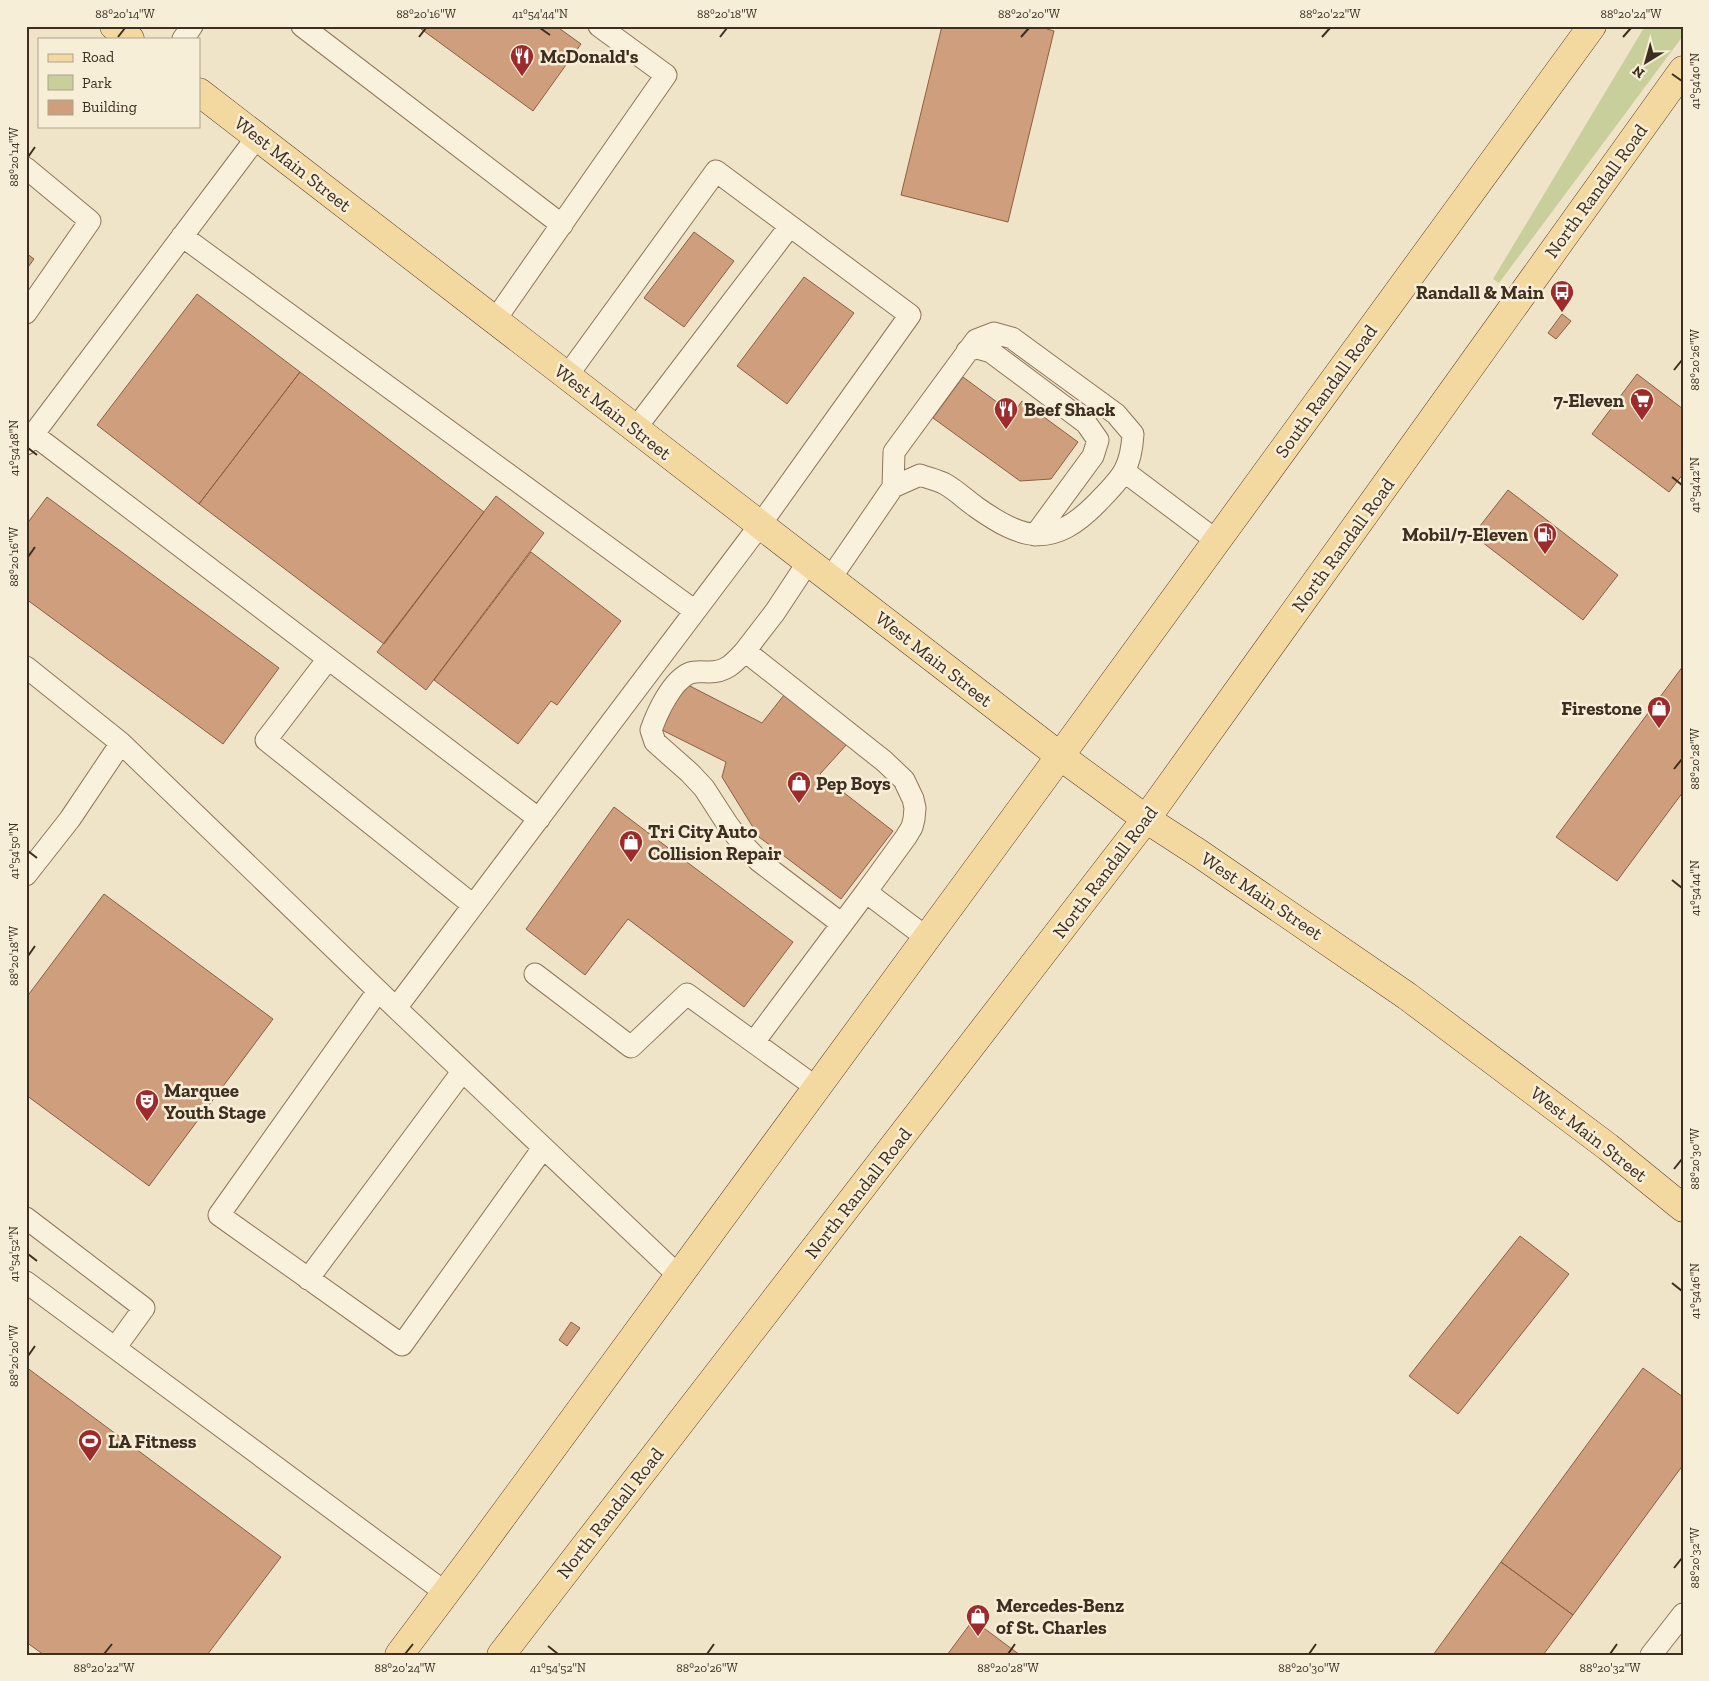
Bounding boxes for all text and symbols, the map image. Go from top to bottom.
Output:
text: 88°20'14"W [95,7,156,21]
text: 88°20'16"W [396,7,457,21]
text: 41°54'44"N [512,7,568,21]
text: 88°20'18"W [697,7,758,21]
text: 88°20'20"W [998,7,1061,21]
text: 88°20'22"W [1299,7,1361,21]
text: 88°20'24"W [1600,7,1662,21]
legend [38,38,200,128]
north arrow [1622,38,1672,88]
restaurant icon: McDonald's [509,43,535,77]
place label: McDonald's [540,45,639,68]
text: Road [82,48,115,66]
text: 41°54'40"N [1688,53,1702,109]
text: N [1629,62,1648,82]
text: Park [82,74,112,92]
text: Building [82,98,137,116]
street label: West Main Street [230,111,356,217]
street label: North Randall Road [1540,119,1653,262]
text: 88°20'14"W [7,126,21,187]
bus stop icon: Randall & Main [1549,279,1575,313]
place label: Randall & Main [1416,281,1545,304]
street label: South Randall Road [1270,319,1382,462]
text: 88°20'26"W [1688,329,1702,391]
street label: West Main Street [550,359,676,465]
supermarket icon: 7-Eleven [1629,387,1655,421]
place label: 7-Eleven [1553,389,1625,412]
restaurant icon: Beef Shack [993,396,1019,430]
place label: Beef Shack [1024,398,1116,421]
text: 41°54'48"N [7,420,21,476]
text: 41°54'42"N [1688,457,1702,513]
street label: North Randall Road [1287,473,1400,616]
fuel station icon: Mobil/7-Eleven [1532,521,1558,555]
place label: Mobil/7-Eleven [1402,523,1529,546]
text: 88°20'16"W [7,526,21,587]
street label: West Main Street [871,606,997,712]
shop icon: Firestone [1646,695,1672,729]
place label: Firestone [1561,697,1642,720]
text: 88°20'28"W [1688,728,1702,790]
shop icon: Pep Boys [786,770,812,804]
place label: Pep Boys [816,772,891,795]
street label: North Randall Road [1048,801,1163,943]
place label: Tri City Auto Collision Repair [648,820,782,865]
text: 41°54'50"N [7,823,21,879]
shop icon: Tri City Auto Collision Repair [618,829,644,863]
street label: West Main Street [1197,847,1327,945]
text: 41°54'44"N [1688,860,1702,916]
text: 88°20'18"W [7,925,21,986]
place label: Marquee Youth Stage [164,1079,266,1124]
street label: West Main Street [1526,1081,1652,1187]
theatre icon: Marquee Youth Stage [134,1088,160,1122]
street label: North Randall Road [800,1123,917,1263]
text: 88°20'30"W [1688,1127,1702,1190]
text: 41°54'52"N [7,1226,21,1282]
text: 41°54'46"N [1688,1263,1702,1319]
text: 88°20'20"W [7,1324,21,1387]
sports icon: LA Fitness [77,1428,103,1462]
place label: LA Fitness [108,1430,197,1453]
street label: North Randall Road [552,1443,669,1583]
text: 88°20'32"W [1688,1527,1702,1588]
place label: Mercedes-Benz of St. Charles [996,1594,1124,1639]
shop icon: Mercedes-Benz of St. Charles [965,1603,991,1637]
text: 88°20'22"W [73,1661,135,1675]
text: 88°20'24"W [374,1661,436,1675]
text: 41°54'52"N [530,1661,586,1675]
text: 88°20'26"W [676,1661,738,1675]
text: 88°20'28"W [977,1661,1039,1675]
text: 88°20'30"W [1278,1661,1341,1675]
text: 88°20'32"W [1580,1661,1641,1675]

